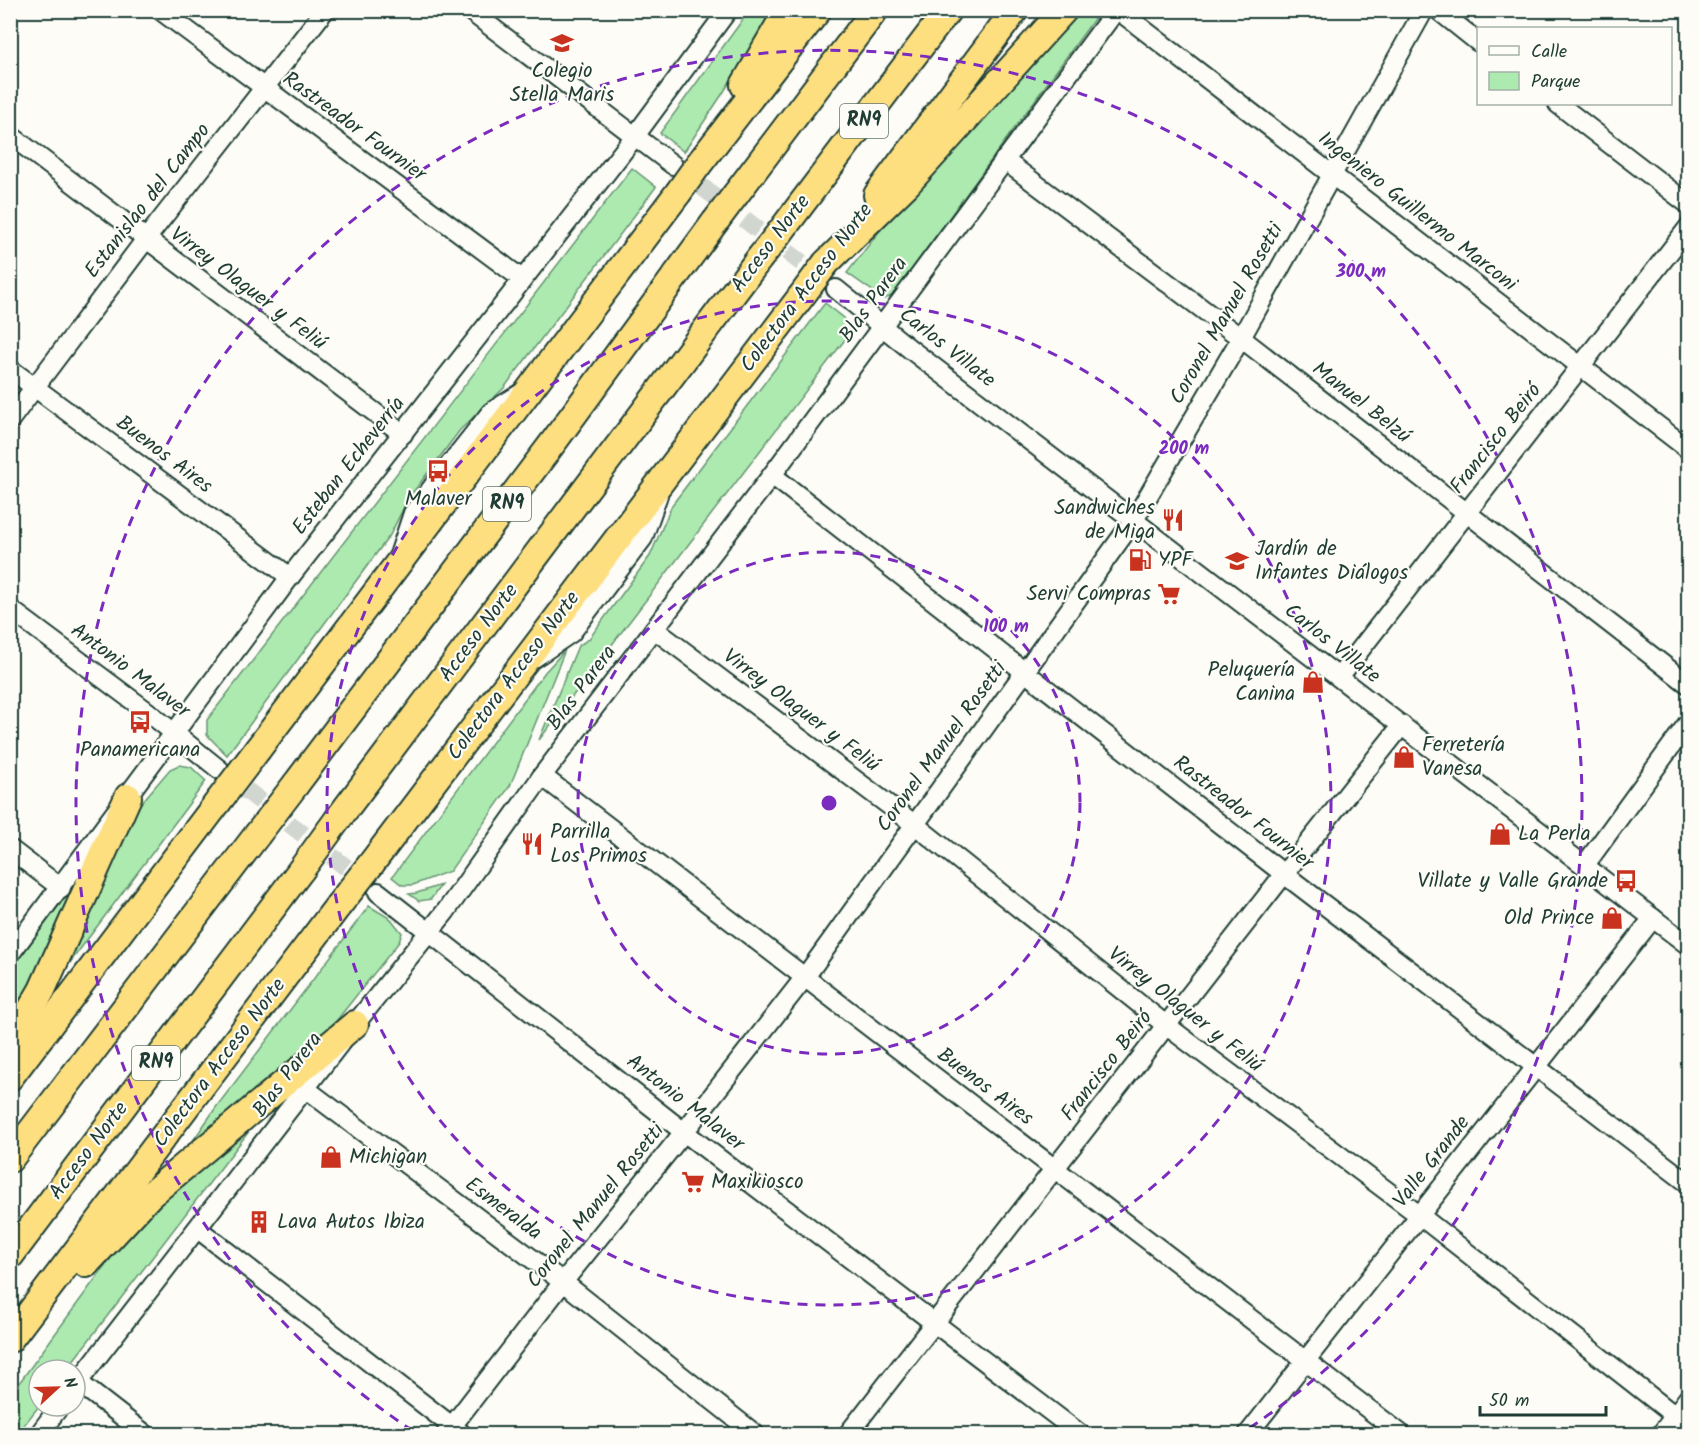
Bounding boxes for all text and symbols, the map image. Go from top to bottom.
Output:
legend [1477,27,1672,105]
school or university icon: Colegio Stella Maris [549,30,575,56]
text: Calle [1531,38,1567,67]
place label: Colegio Stella Maris [510,55,614,112]
street label: Rastreador Fournier [275,63,434,191]
text: Parque [1531,68,1580,97]
road number: RN9 [840,104,888,138]
street label: Estanislao del Campo [77,116,219,286]
street label: Ingeniero Guillermo Marconi [1310,123,1525,301]
street label: Acceso Norte [723,187,819,300]
street label: Colectora Acceso Norte [732,196,882,380]
street label: Coronel Manuel Rosetti [1161,216,1293,411]
street label: Virrey Olaguer y Feliú [162,219,334,360]
street label: Blas Parera [831,250,917,350]
text: 300 m [1335,258,1386,287]
street label: Carlos Villate [891,300,1003,397]
street label: Manuel Belzú [1304,354,1418,453]
street label: Francisco Beiró [1442,375,1551,502]
street label: Esteban Echeverría [284,389,414,543]
street label: Buenos Aires [108,407,220,503]
text: 200 m [1159,435,1210,464]
bus stop icon: Malaver [425,458,451,484]
place label: Malaver [405,483,472,516]
road number: RN9 [483,487,531,521]
place label: Sandwiches de Miga [1054,492,1155,549]
restaurant icon: Sandwiches de Miga [1160,507,1186,533]
place label: Jardín de Infantes Diálogos [1255,533,1408,590]
place label: YPF [1158,544,1194,577]
fuel station icon: YPF [1127,547,1153,573]
school or university icon: Jardín de Infantes Diálogos [1224,548,1250,574]
street label: Acceso Norte [431,576,527,689]
place label: Servi Compras [1027,578,1151,611]
supermarket icon: Servi Compras [1156,581,1182,607]
street label: Colectora Acceso Norte [439,584,589,768]
street label: Carlos Villate [1276,596,1388,693]
text: 100 m [983,613,1029,642]
street label: Antonio Malaver [63,615,198,728]
street label: Blas Parera [539,638,625,738]
street label: Virrey Olaguer y Feliú [715,641,887,782]
street label: Coronel Manuel Rosetti [868,654,1016,840]
place label: Peluquería Canina [1208,654,1295,711]
shop icon: Peluquería Canina [1300,669,1326,695]
bus stop icon: Panamericana [127,709,153,735]
place label: Ferretería Vanesa [1422,729,1505,786]
place label: Panamericana [80,734,200,767]
shop icon: Ferretería Vanesa [1391,744,1417,770]
street label: Rastreador Fournier [1165,747,1321,879]
centre of rings [819,793,839,813]
place label: Parrilla Los Primos [550,816,647,873]
place label: La Perla [1518,818,1591,851]
shop icon: La Perla [1487,821,1513,847]
restaurant icon: Parrilla Los Primos [519,831,545,857]
place label: Villate y Valle Grande [1417,865,1609,898]
bus stop icon: Villate y Valle Grande [1613,868,1639,894]
place label: Old Prince [1504,902,1595,935]
shop icon: Old Prince [1599,905,1625,931]
street label: Virrey Olaguer y Feliú [1100,939,1271,1082]
street label: Colectora Acceso Norte [145,971,295,1155]
street label: Francisco Beiró [1053,1002,1162,1129]
street label: Blas Parera [245,1025,331,1125]
street label: Buenos Aires [929,1039,1041,1135]
road number: RN9 [132,1046,180,1080]
street label: Antonio Malaver [619,1046,752,1160]
street label: Acceso Norte [41,1094,137,1207]
street label: Valle Grande [1385,1108,1479,1215]
street label: Coronel Manuel Rosetti [519,1115,674,1296]
place label: Michigan [349,1141,427,1174]
shop icon: Michigan [318,1144,344,1170]
place label: Maxikiosco [711,1166,804,1199]
street label: Esmeralda [457,1169,549,1249]
supermarket icon: Maxikiosco [680,1169,706,1195]
place label: Lava Autos Ibiza [277,1206,425,1239]
building icon: Lava Autos Ibiza [246,1209,272,1235]
north arrow [27,1358,87,1418]
text: N [56,1374,83,1392]
scale bar [1480,1379,1606,1417]
text: 50 m [1489,1387,1529,1416]

